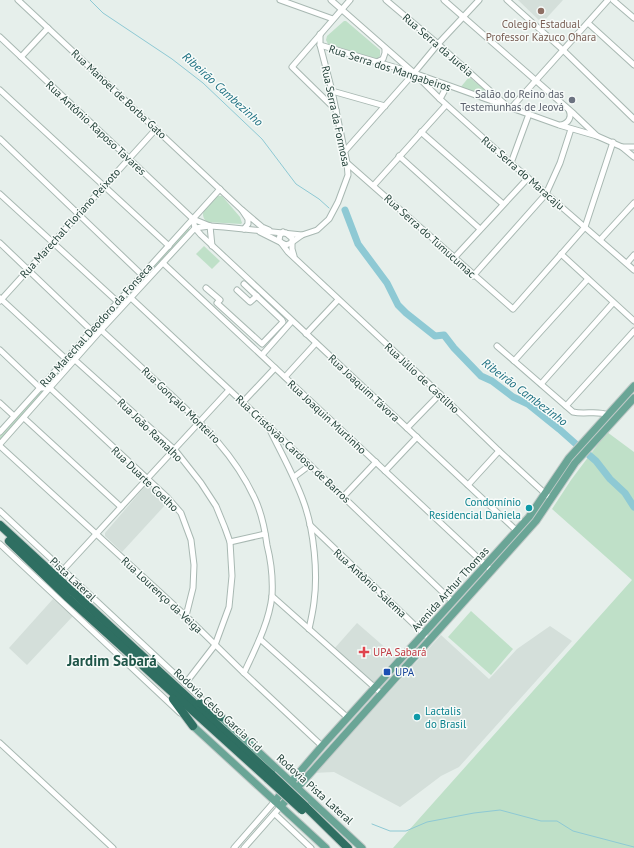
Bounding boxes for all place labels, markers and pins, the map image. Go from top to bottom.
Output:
marker: Colegio Estadual Professor Kazuco Ohara [536,6,546,16]
place label: Colegio Estadual Professor Kazuco Ohara [486,17,596,44]
place label: Salão do Reino das Testemunhas de Jeová [460,87,564,114]
marker: Salão do Reino das Testemunhas de Jeová [567,95,577,105]
place label: Condomínio Residencial Daniela [429,495,521,522]
marker: Condomínio Residencial Daniela [524,503,534,513]
place label: UPA Sabará [373,645,426,659]
marker: UPA Sabará [358,646,370,658]
place label: UPA [395,665,415,679]
marker: UPA [382,667,392,677]
place label: Lactalis do Brasil [425,704,467,731]
marker: Lactalis do Brasil [412,712,422,722]

